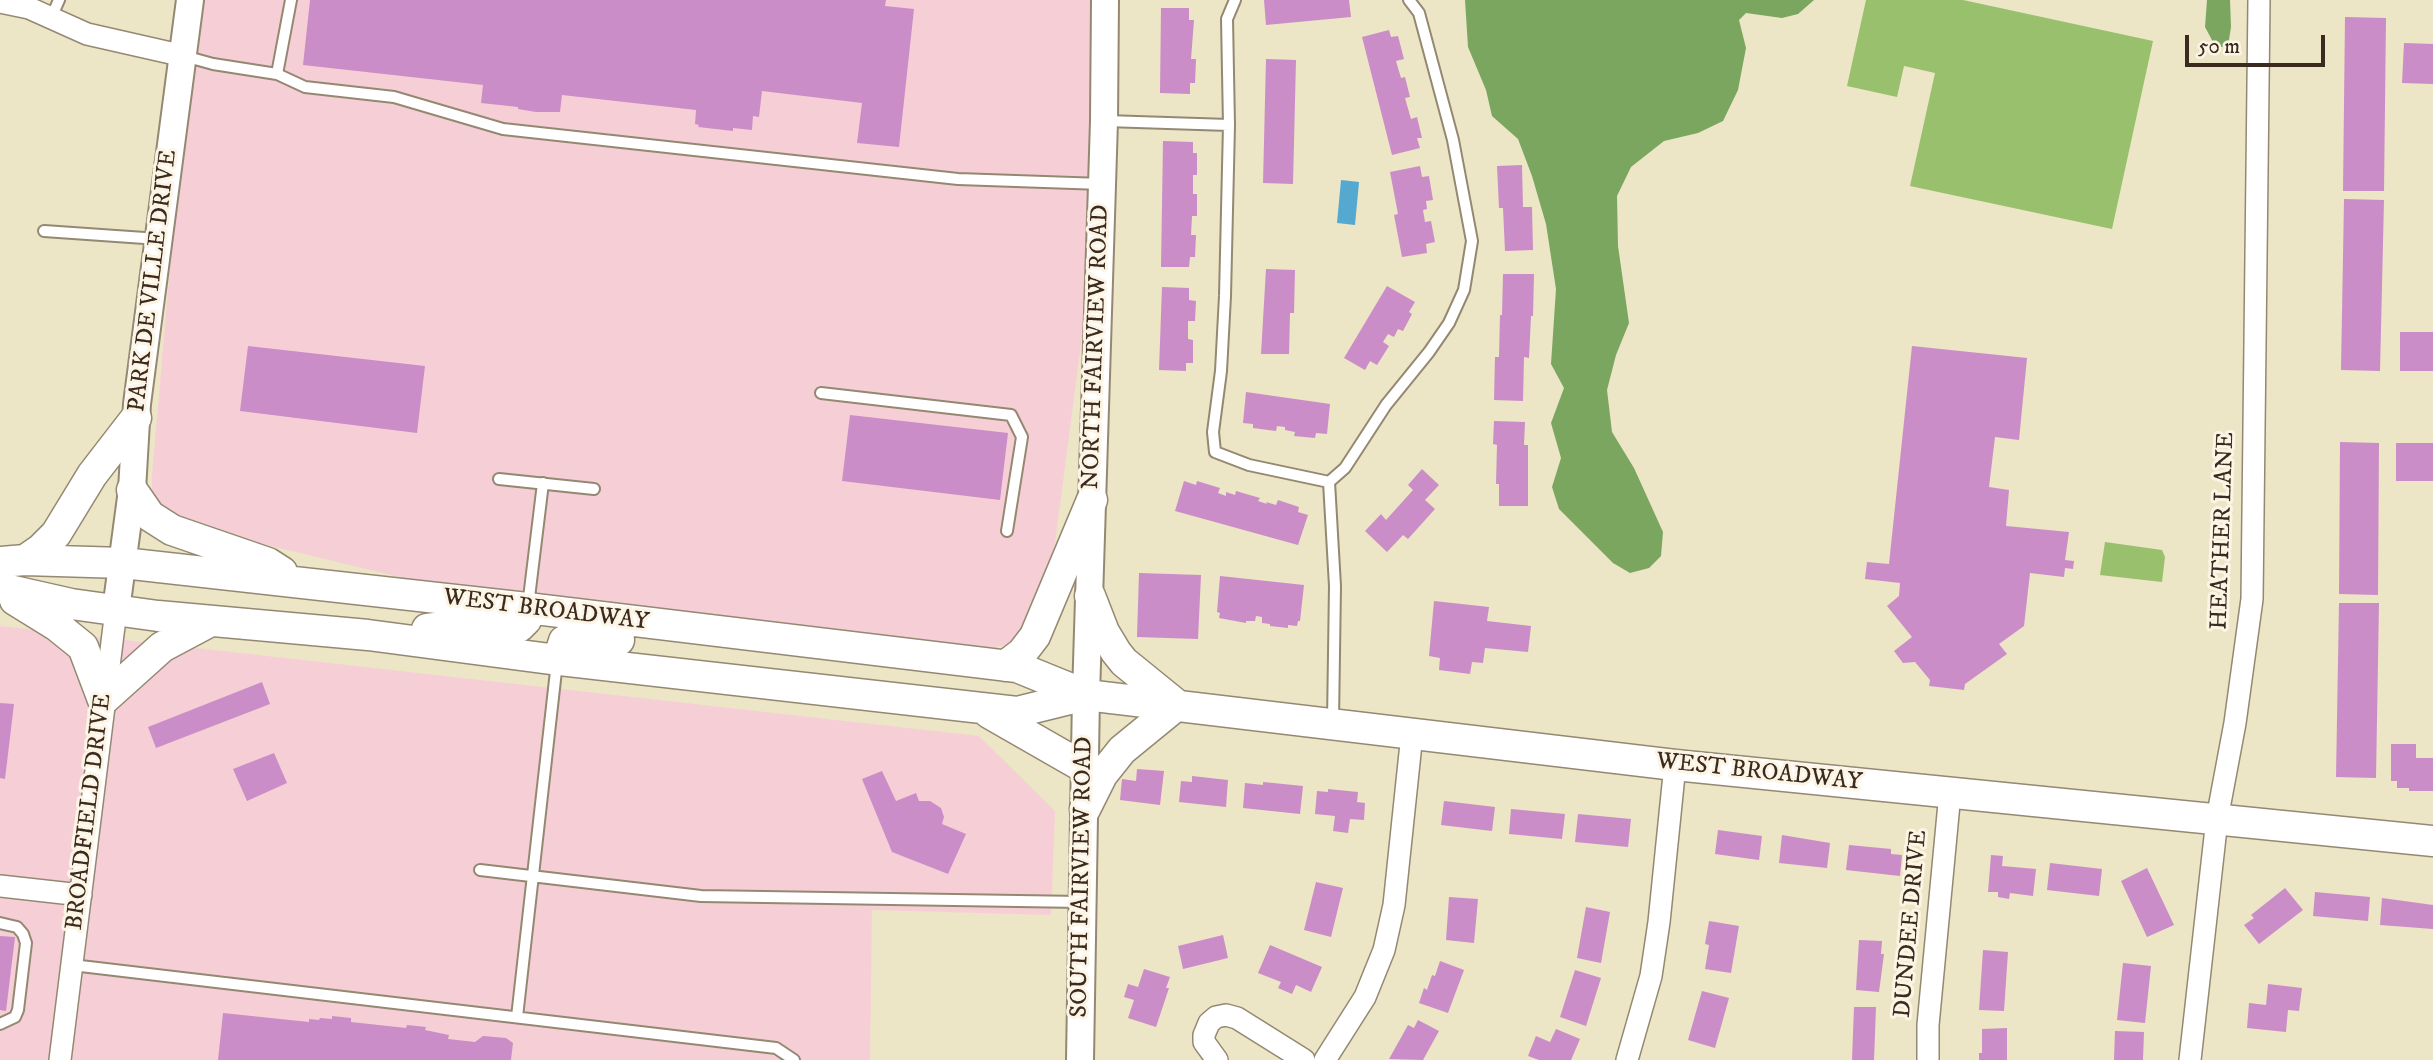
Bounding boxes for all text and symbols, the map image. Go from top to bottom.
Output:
scale bar [2188,21,2328,65]
text: 50 m [2198,34,2240,60]
street label: PARK DE VILLE DRIVE [124,148,184,414]
street label: NORTH FAIRVIEW ROAD [1078,204,1116,490]
street label: HEATHER LANE [2206,432,2242,630]
street label: WEST BROADWAY [442,584,650,638]
street label: BROADFIELD DRIVE [61,692,119,932]
street label: SOUTH FAIRVIEW ROAD [1066,736,1100,1018]
street label: WEST BROADWAY [1655,748,1863,798]
street label: DUNDEE DRIVE [1889,829,1935,1019]

